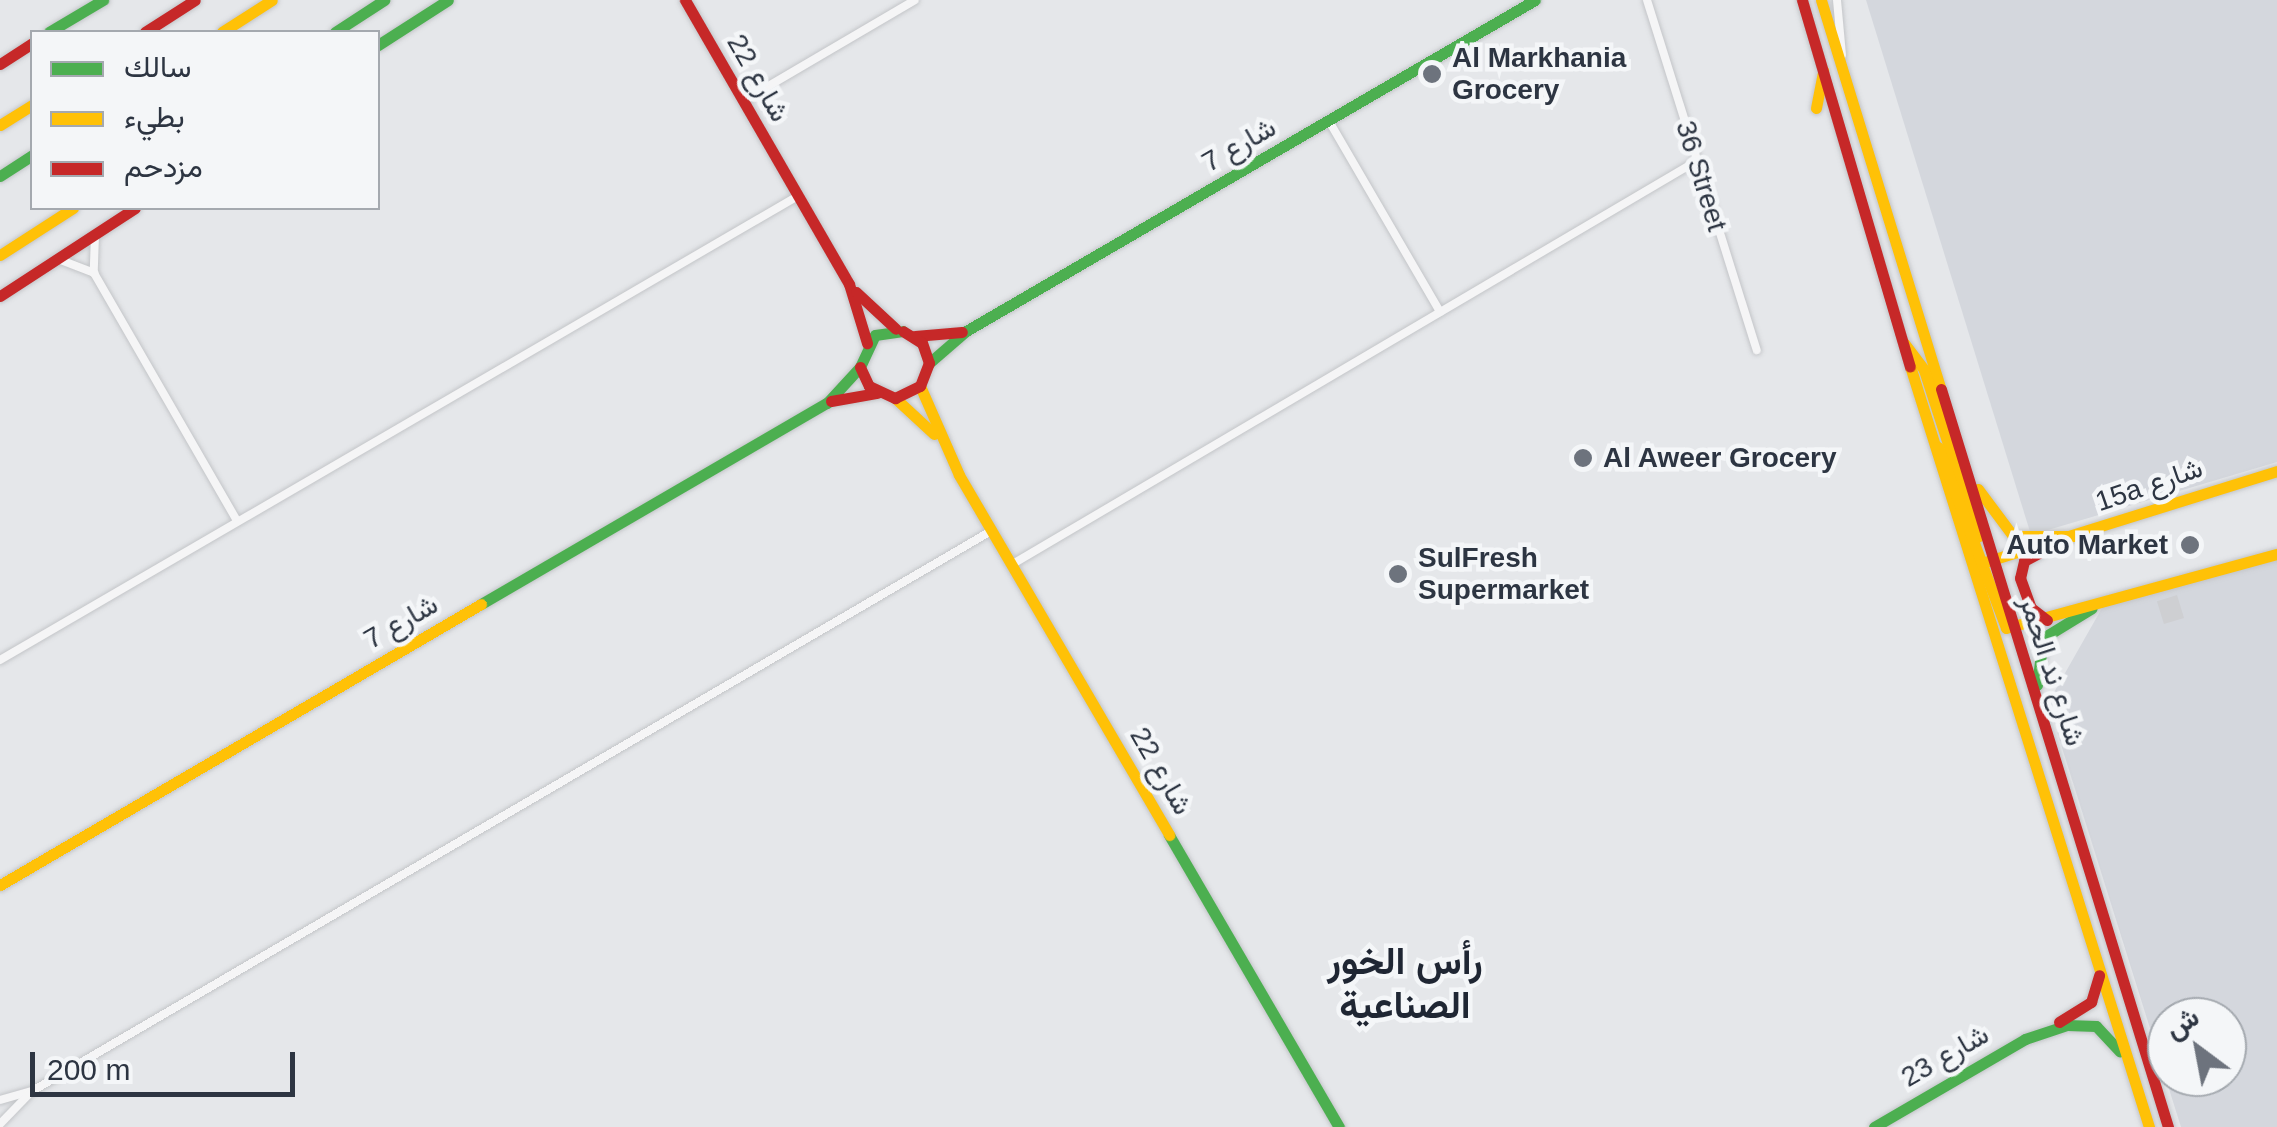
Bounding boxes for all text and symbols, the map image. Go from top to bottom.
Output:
street label: شارع 22 [720,28,796,128]
legend [30,30,380,210]
place label: Al Markhania Grocery [1452,41,1626,107]
text: سالك [124,50,191,83]
marker: Al Markhania Grocery [1421,63,1443,85]
text: بطيء [124,100,185,133]
street label: شارع 7 [1196,111,1282,179]
street label: 36 Street [1668,117,1734,235]
text: مزدحم [124,150,203,183]
place label: Al Aweer Grocery [1603,441,1837,475]
marker: Al Aweer Grocery [1572,447,1594,469]
street label: 15a شارع [2091,451,2207,519]
place label: Auto Market [2006,528,2168,562]
marker: Auto Market [2177,532,2203,558]
place label: SulFresh Supermarket [1418,541,1589,607]
marker: SulFresh Supermarket [1387,563,1409,585]
street label: شارع 7 [358,588,444,656]
street label: شارع ند الحمر [2012,592,2092,750]
street label: شارع 22 [1123,721,1199,821]
district label: رأس الخور الصناعية [1327,939,1483,1028]
north arrow [2147,997,2247,1097]
text: ش [2159,1001,2204,1045]
street label: شارع 23 [1895,1018,1995,1094]
scale bar [35,1032,300,1094]
text: 200 m [47,1053,130,1086]

